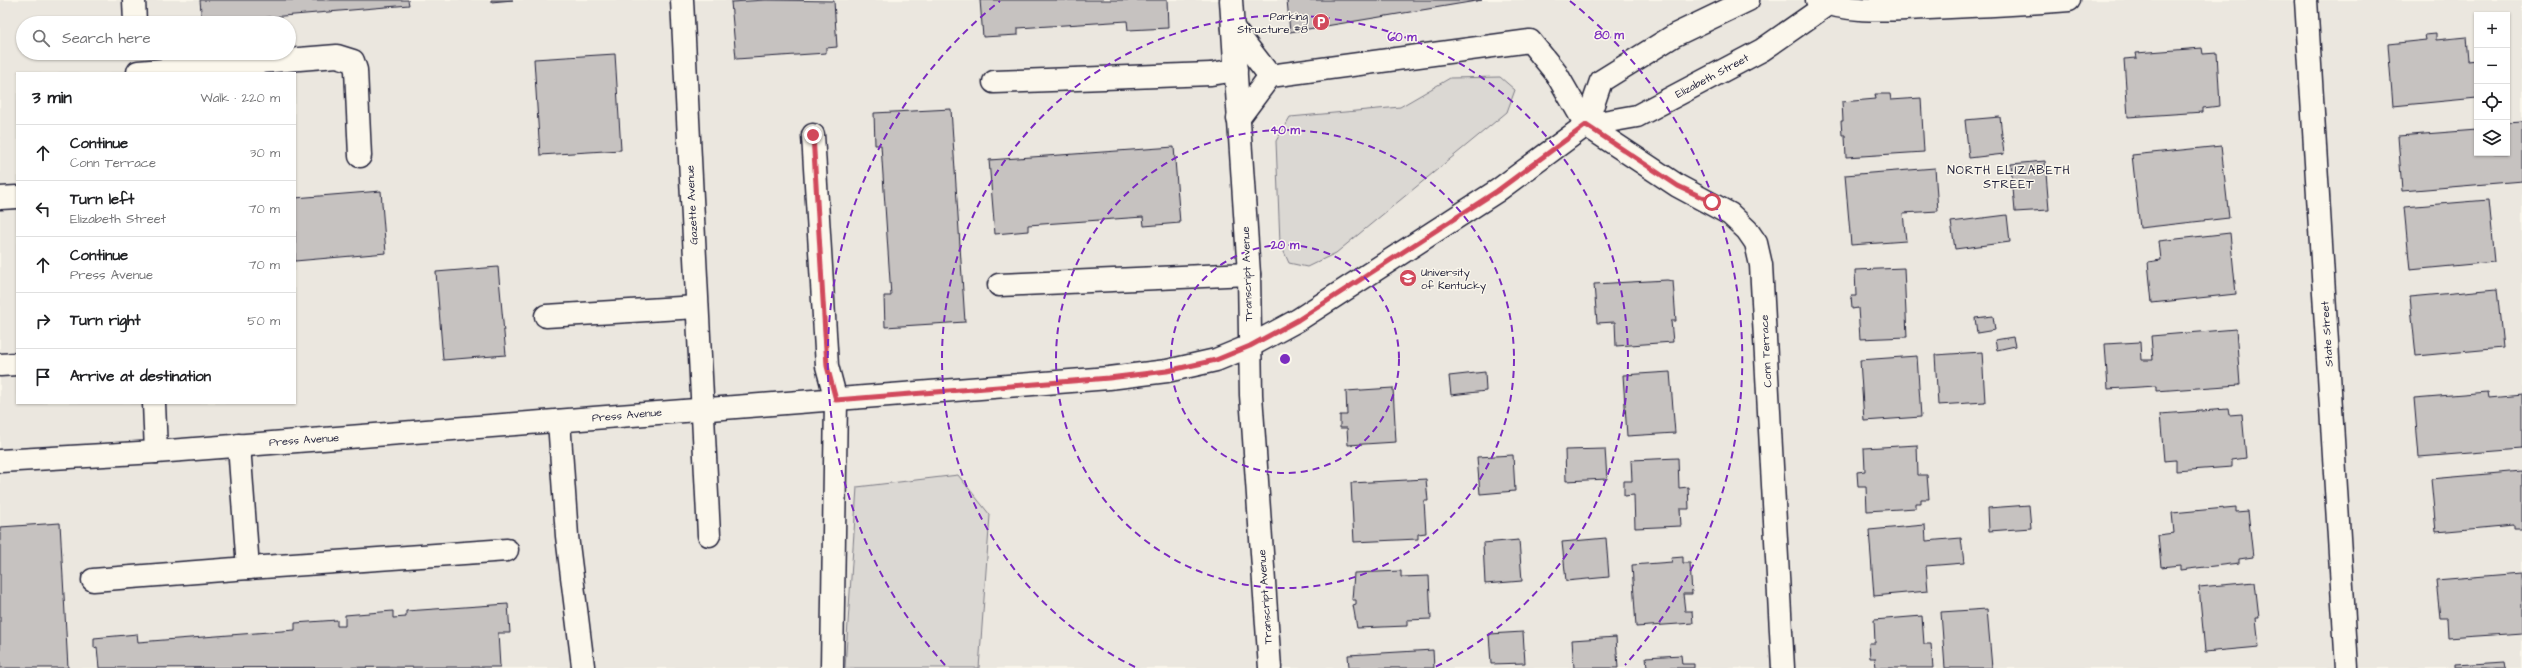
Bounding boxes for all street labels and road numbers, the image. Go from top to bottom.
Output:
street label: Elizabeth Street [1673,50,1752,102]
street label: Gazette Avenue [682,165,702,245]
street label: Transcript Avenue [1238,226,1256,322]
street label: State Street [2317,300,2337,367]
street label: Conn Terrace [1757,314,1775,388]
street label: Press Avenue [591,404,663,426]
street label: Press Avenue [268,430,340,450]
street label: Transcript Avenue [1254,549,1276,645]

